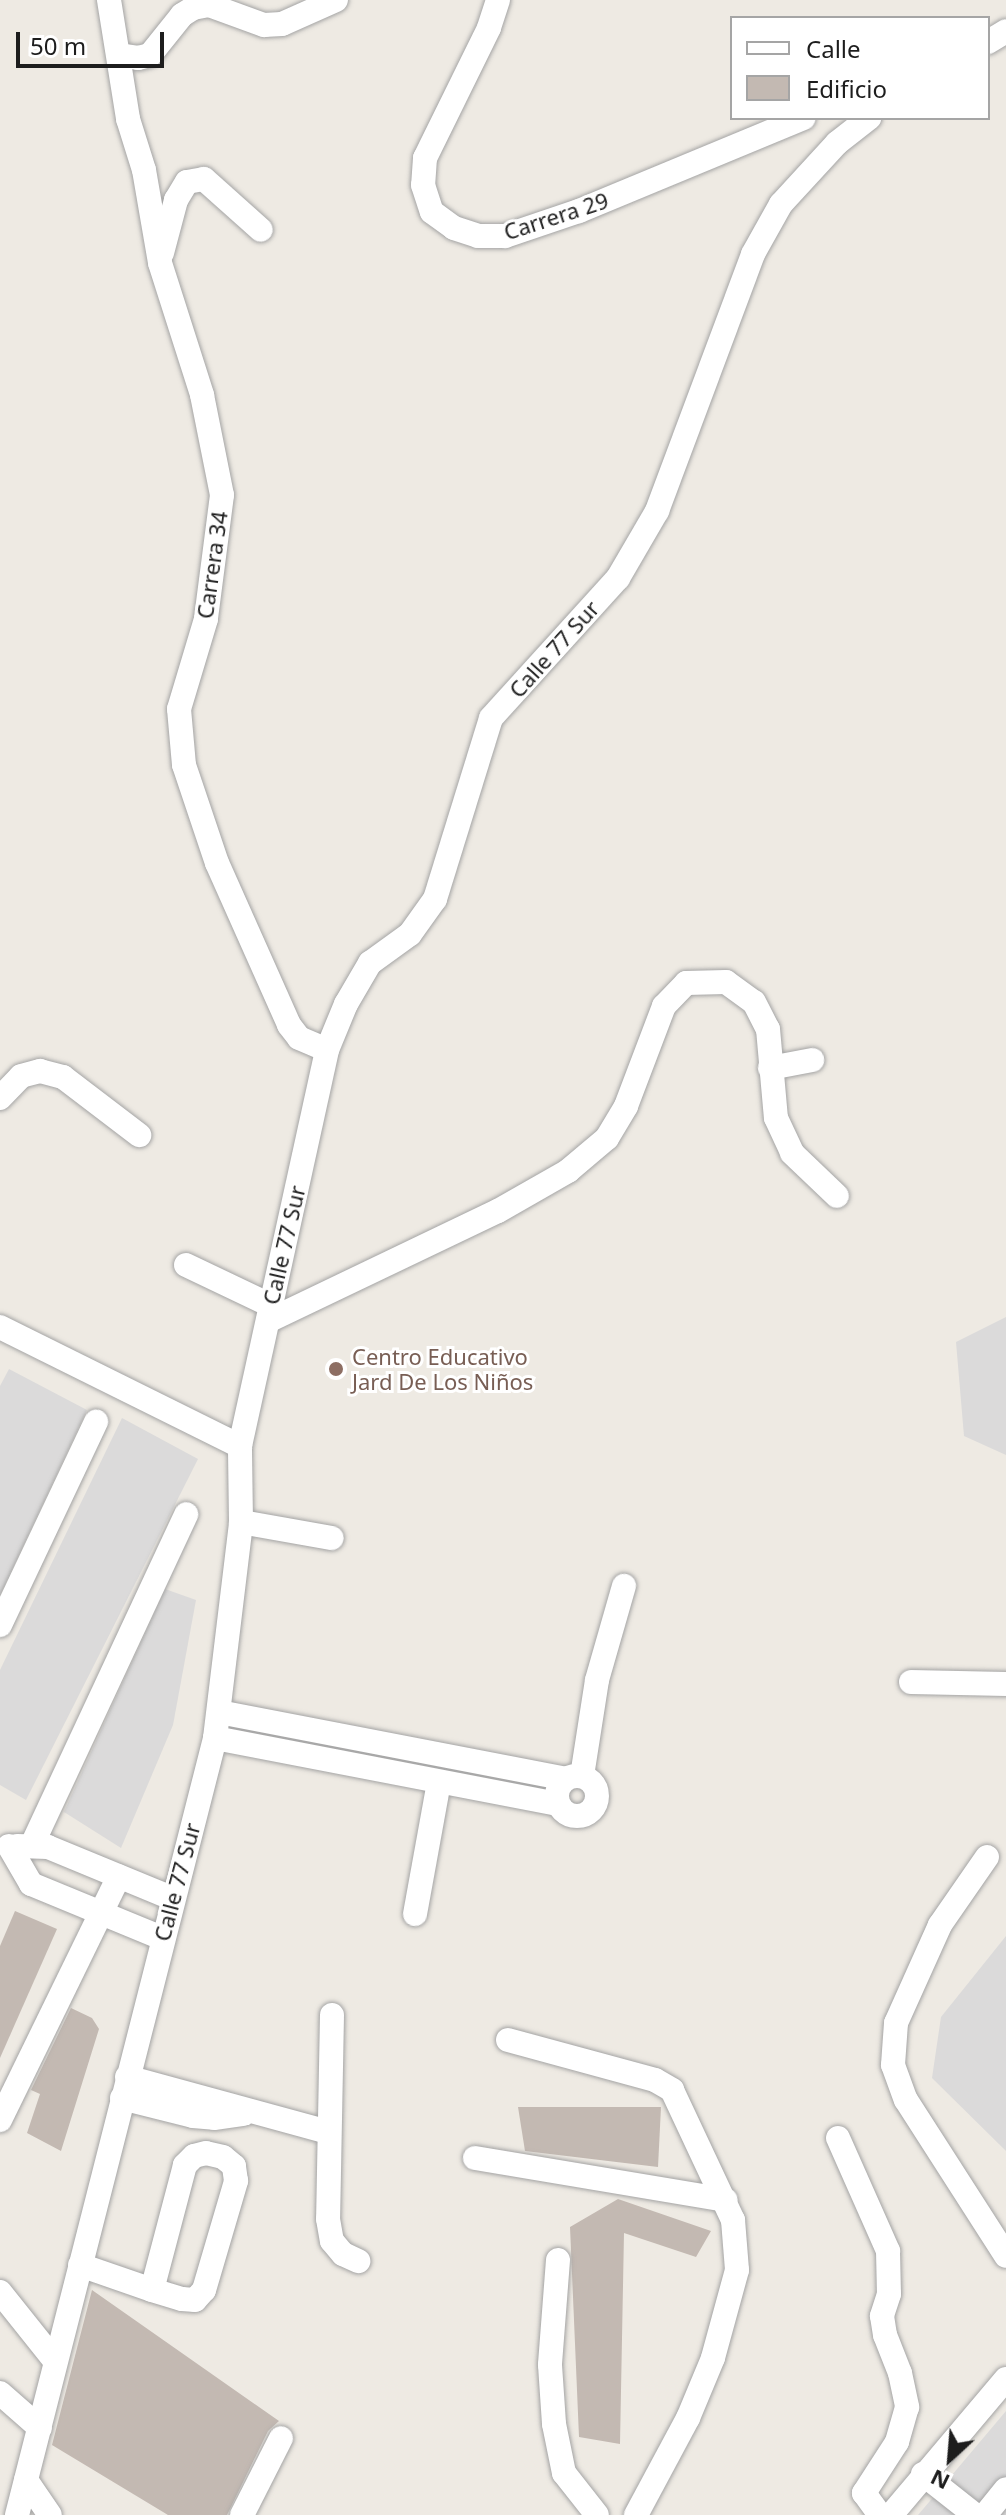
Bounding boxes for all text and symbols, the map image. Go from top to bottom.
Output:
scale bar [20,16,168,66]
legend [730,16,990,120]
text: 50 m [30,29,86,62]
text: Calle [806,32,861,65]
text: Edificio [806,72,887,105]
street label: Carrera 29 [500,187,612,245]
street label: Carrera 34 [191,510,233,620]
street label: Calle 77 Sur [504,595,604,703]
street label: Calle 77 Sur [257,1183,311,1307]
place label: Centro Educativo Jard De Los Niños [352,1343,533,1394]
marker: Centro Educativo Jard De Los Niños [327,1360,345,1378]
street label: Calle 77 Sur [149,1820,205,1944]
north arrow [910,2419,990,2499]
text: N [925,2463,954,2498]

